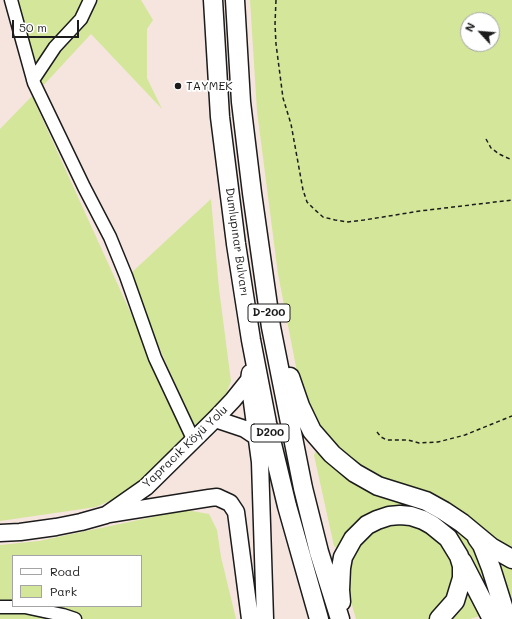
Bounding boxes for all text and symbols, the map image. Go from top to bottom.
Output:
scale bar [14,12,81,38]
north arrow [460,12,500,52]
text: 50 m [19,19,47,35]
text: N [461,20,478,34]
place label: TAYMEK [186,79,233,93]
marker: TAYMEK [173,81,183,91]
street label: Dumlupınar Bulvarı [222,187,252,297]
road number: D-200 [248,304,290,322]
street label: Yapracık Köyü Yolu [139,403,231,491]
road number: D200 [251,424,289,442]
legend [12,555,142,607]
text: Road [50,563,80,579]
text: Park [50,583,77,599]

